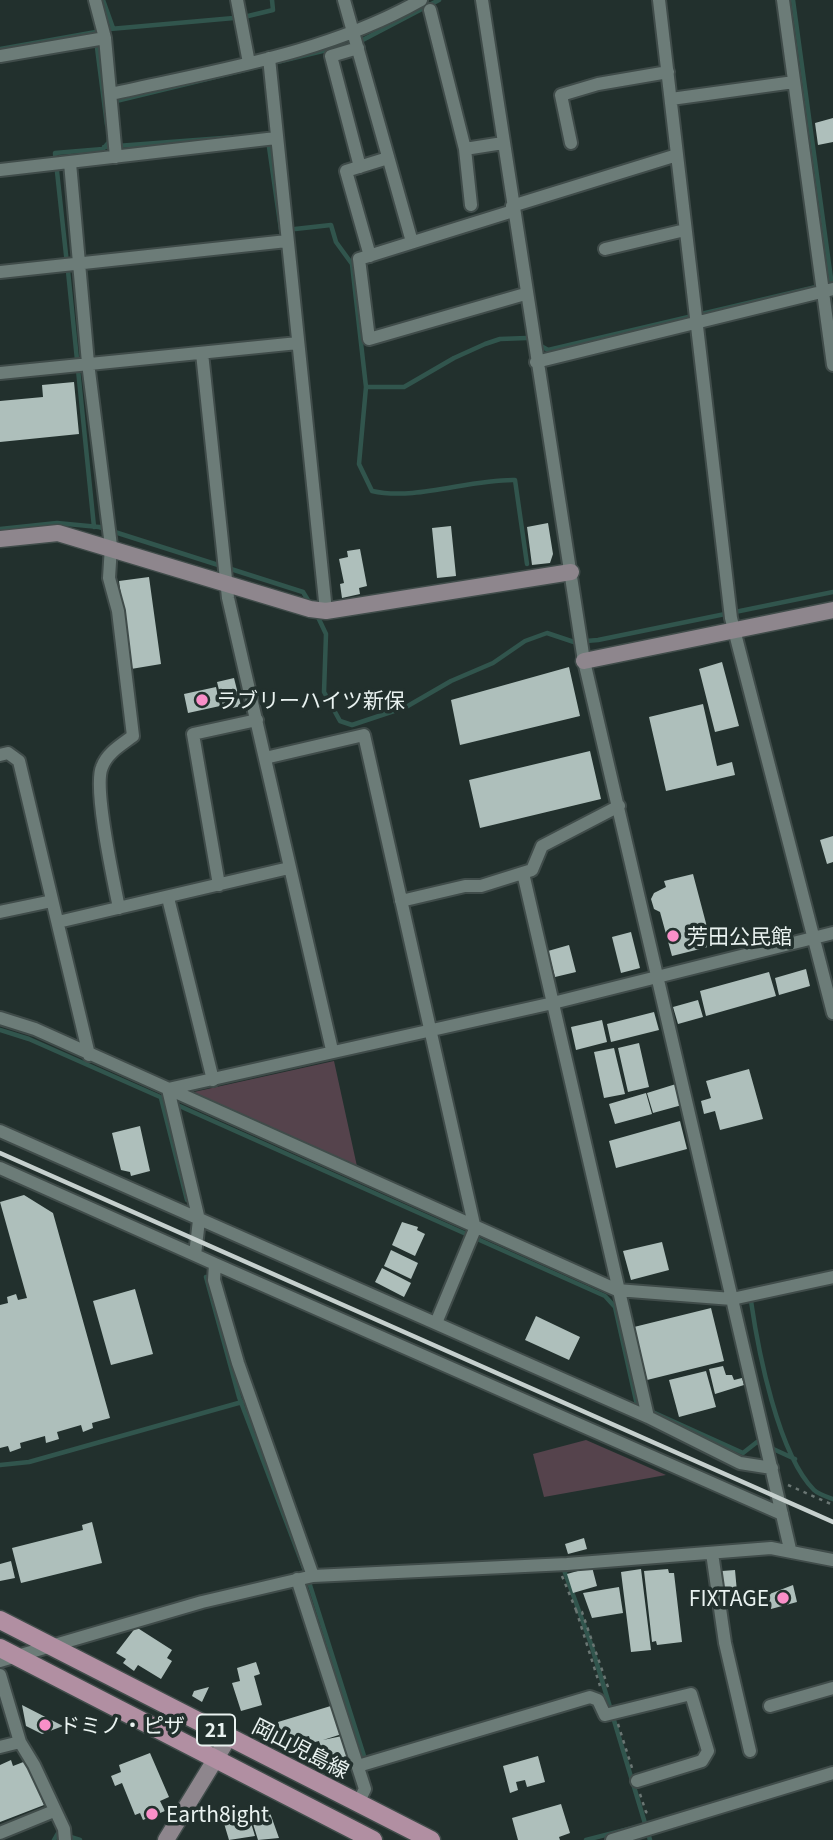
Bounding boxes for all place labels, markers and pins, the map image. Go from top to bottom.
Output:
place label: ラブリーハイツ新保 [216,687,405,713]
marker: ラブリーハイツ新保 [194,692,210,708]
place label: 芳田公民館 [687,923,792,949]
marker: 芳田公民館 [665,928,681,944]
place label: FIXTAGE [689,1585,769,1611]
marker: FIXTAGE [775,1590,791,1606]
place label: ドミノ・ピザ [59,1712,185,1738]
marker: ドミノ・ピザ [37,1717,53,1733]
place label: Earth8ight [166,1801,269,1827]
marker: Earth8ight [144,1806,160,1822]

